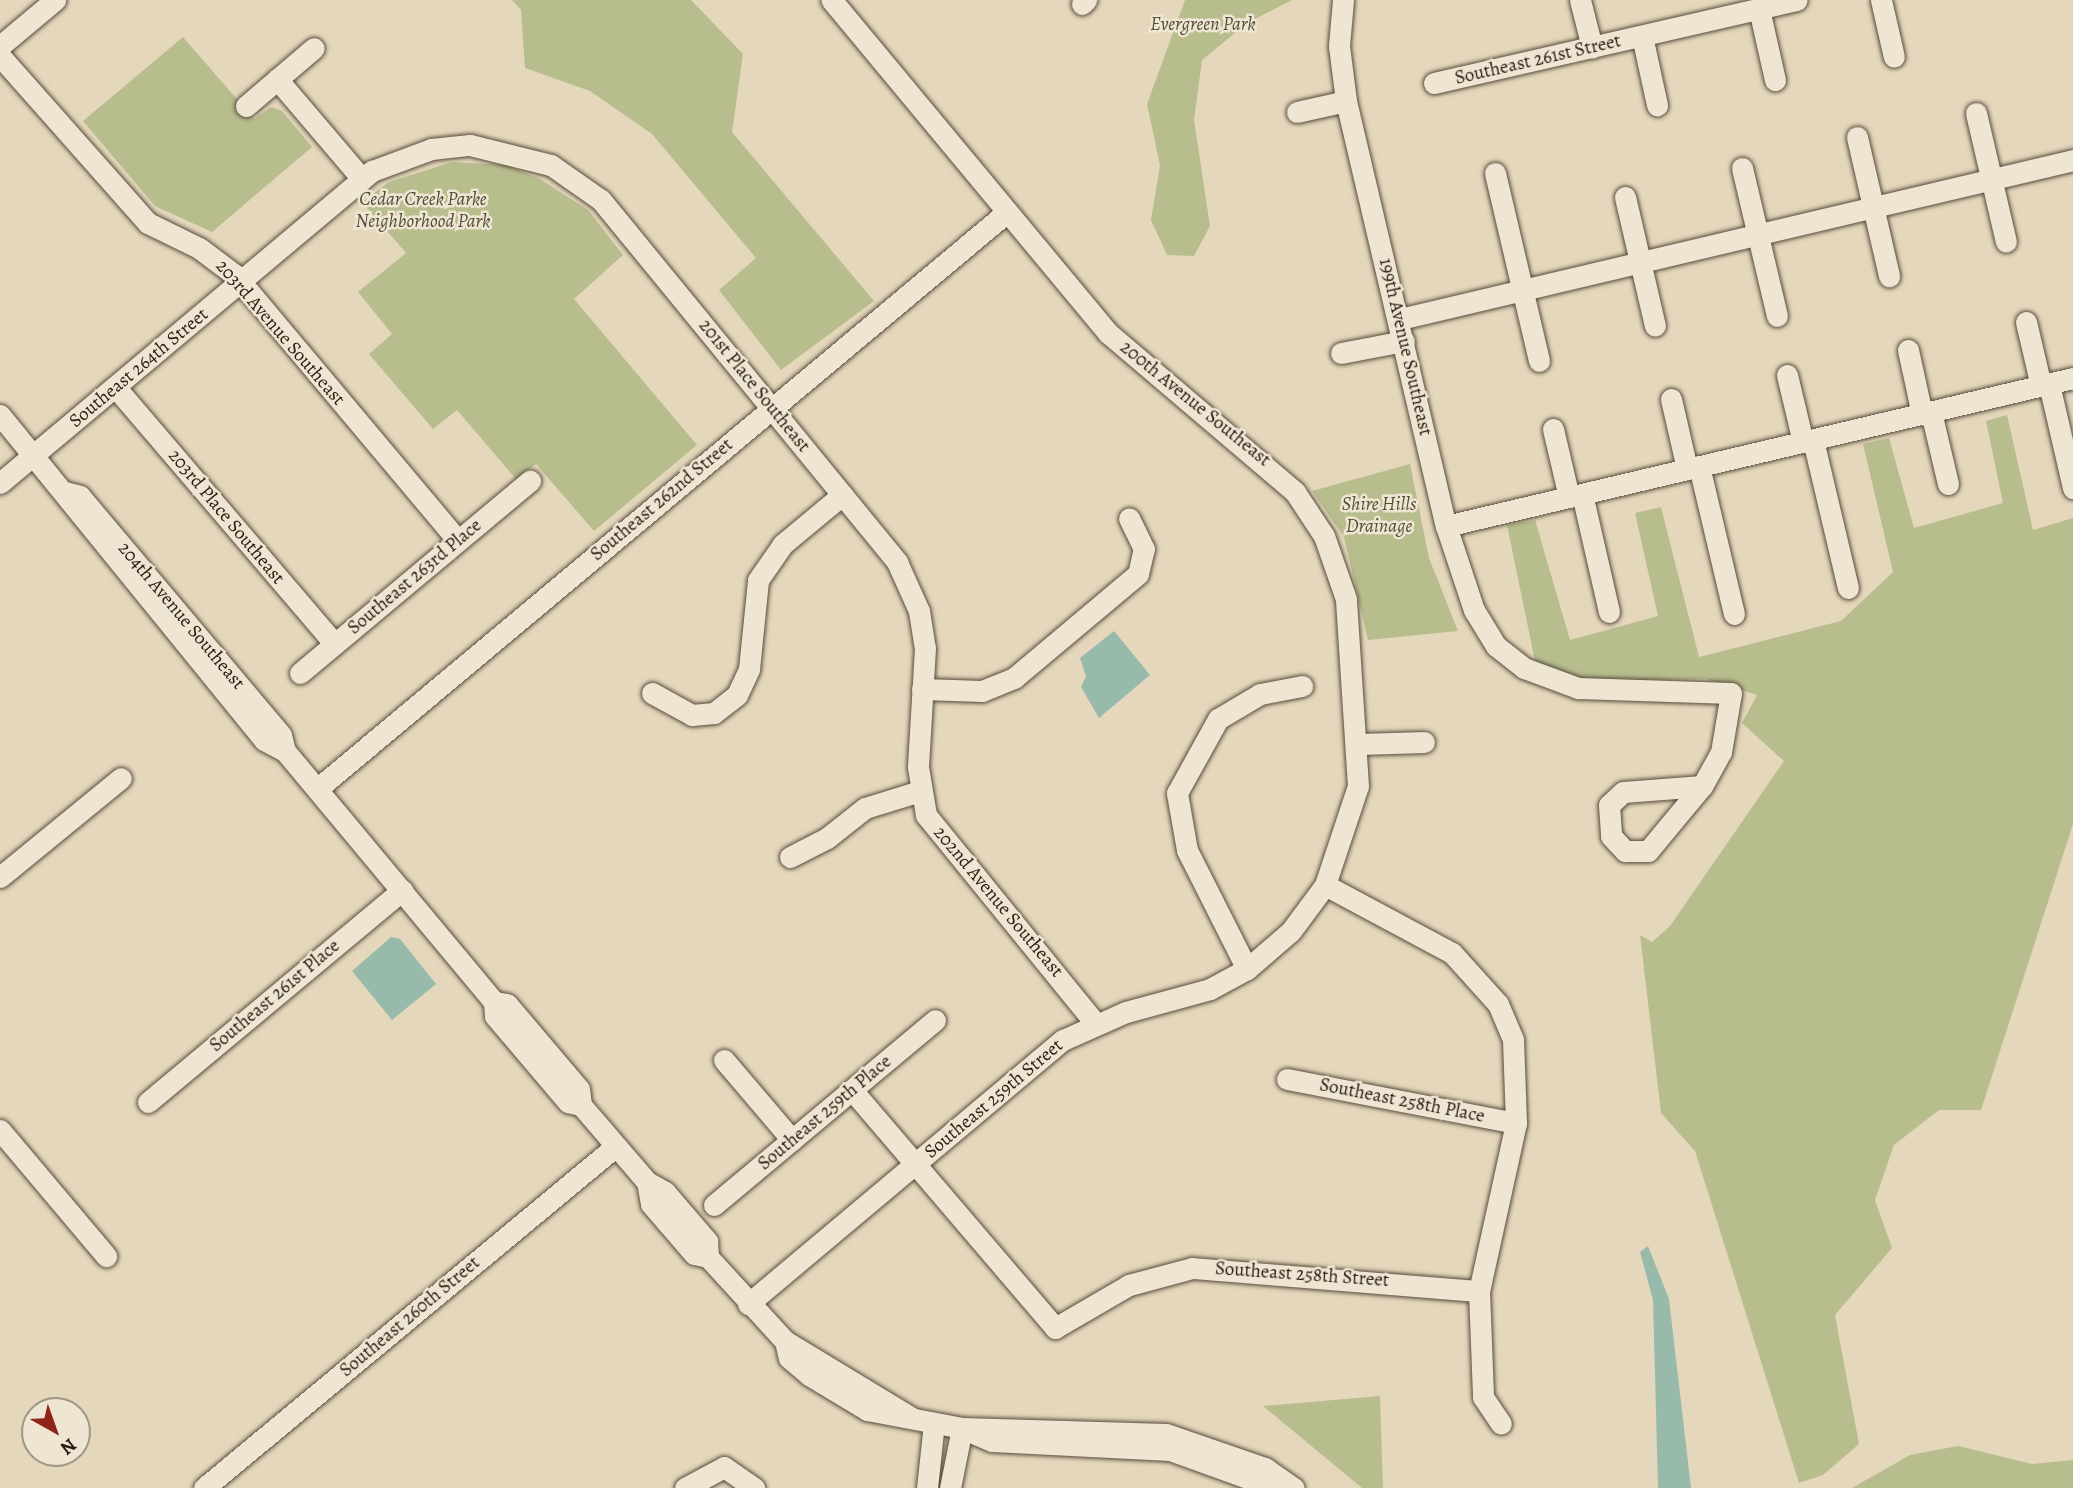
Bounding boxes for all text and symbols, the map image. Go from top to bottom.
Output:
park label: Evergreen Park [1150,14,1256,36]
street label: Southeast 261st Street [1453,30,1623,90]
park label: Cedar Creek Parke Neighborhood Park [356,189,490,233]
street label: 203rd Avenue Southeast [211,255,349,411]
street label: 199th Avenue Southeast [1373,256,1437,438]
street label: Southeast 264th Street [65,303,213,433]
street label: 201st Place Southeast [693,315,815,457]
street label: 200th Avenue Southeast [1115,336,1275,472]
street label: Southeast 262nd Street [586,434,738,566]
street label: 203rd Place Southeast [163,445,289,589]
park label: Shire Hills Drainage [1342,494,1416,538]
street label: Southeast 263rd Place [343,514,487,640]
street label: 204th Avenue Southeast [113,538,249,694]
street label: 202nd Avenue Southeast [928,822,1068,982]
street label: Southeast 261st Place [205,935,345,1057]
street label: Southeast 259th Street [920,1034,1068,1164]
street label: Southeast 259th Place [754,1051,896,1175]
street label: Southeast 258th Place [1318,1074,1486,1128]
street label: Southeast 260th Street [335,1252,485,1382]
street label: Southeast 258th Street [1214,1258,1390,1292]
north arrow [21,1397,91,1467]
text: N [55,1432,82,1461]

